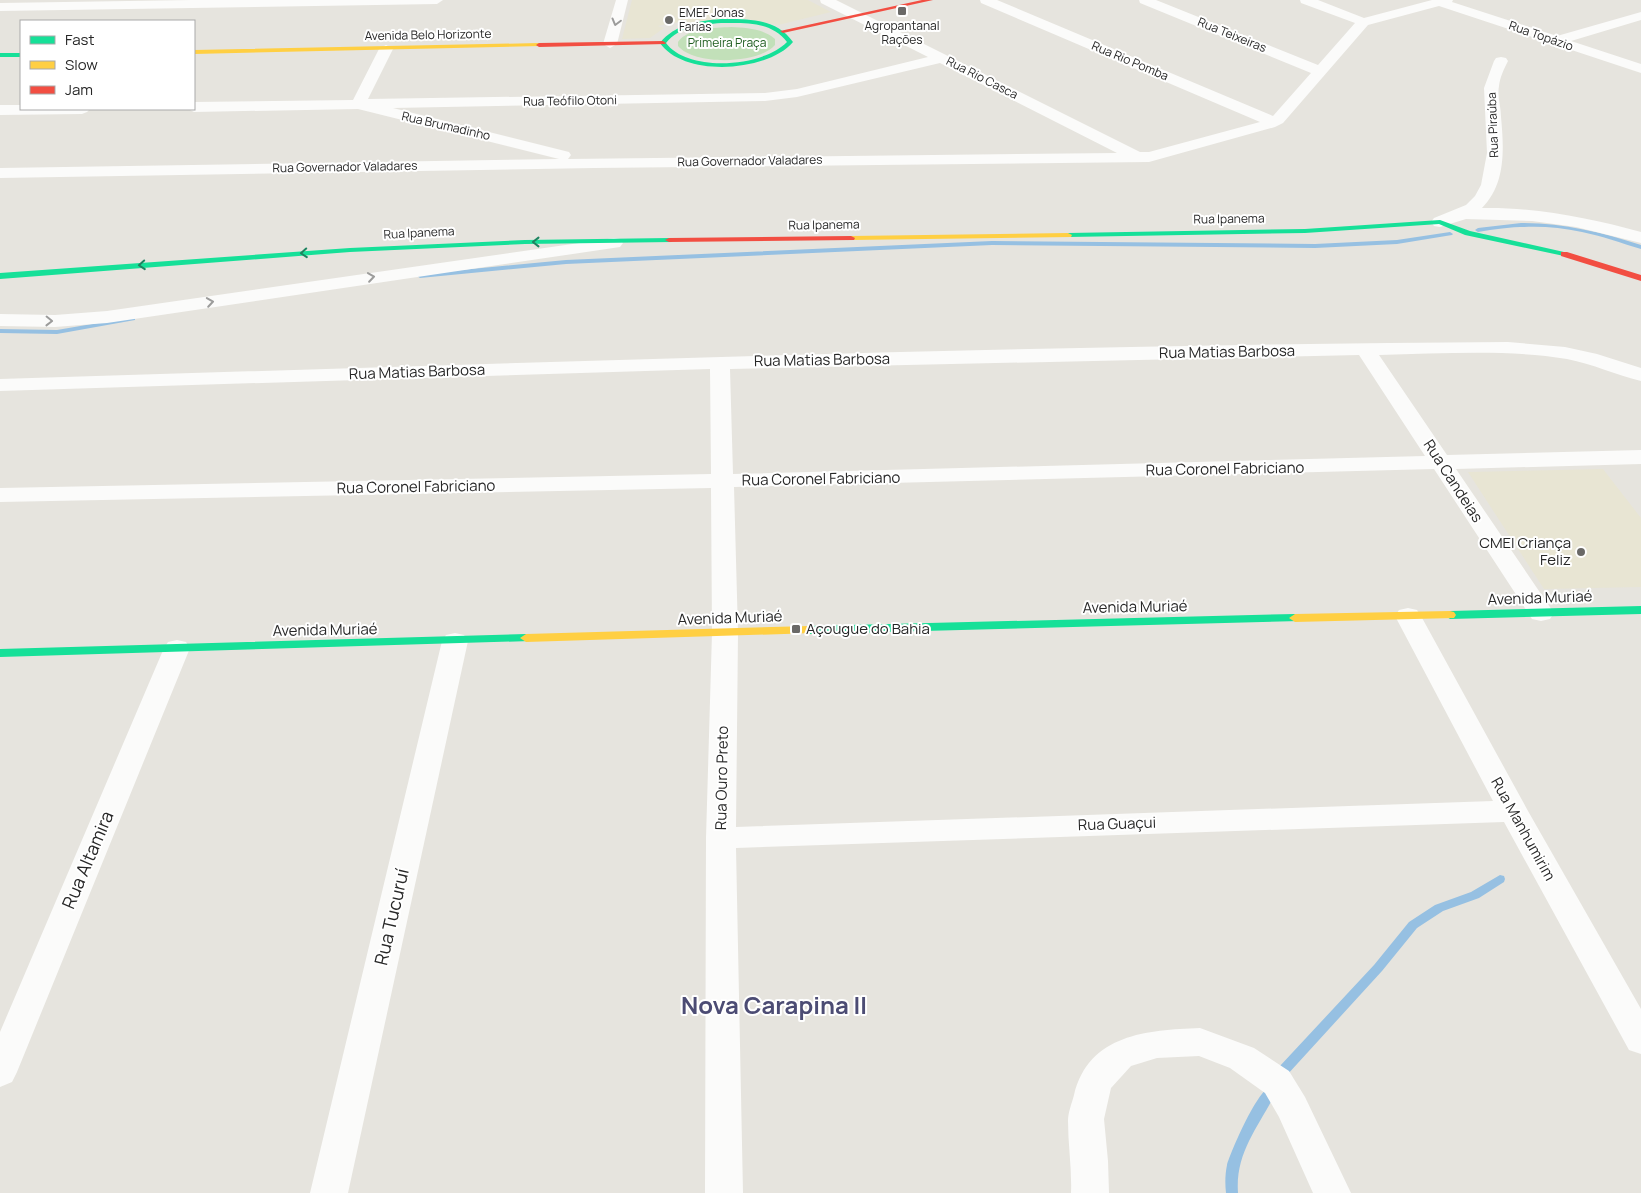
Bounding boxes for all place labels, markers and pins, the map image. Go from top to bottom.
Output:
place label: EMEF Jonas Farias [679,4,744,35]
marker: Agropantanal Rações [896,5,908,17]
marker: EMEF Jonas Farias [663,14,675,26]
place label: Agropantanal Rações [865,17,939,48]
place label: CMEI Criança Feliz [1479,532,1571,570]
marker: CMEI Criança Feliz [1575,546,1587,558]
place label: Açougue do Bahia [806,618,930,639]
marker: Açougue do Bahia [790,623,802,635]

